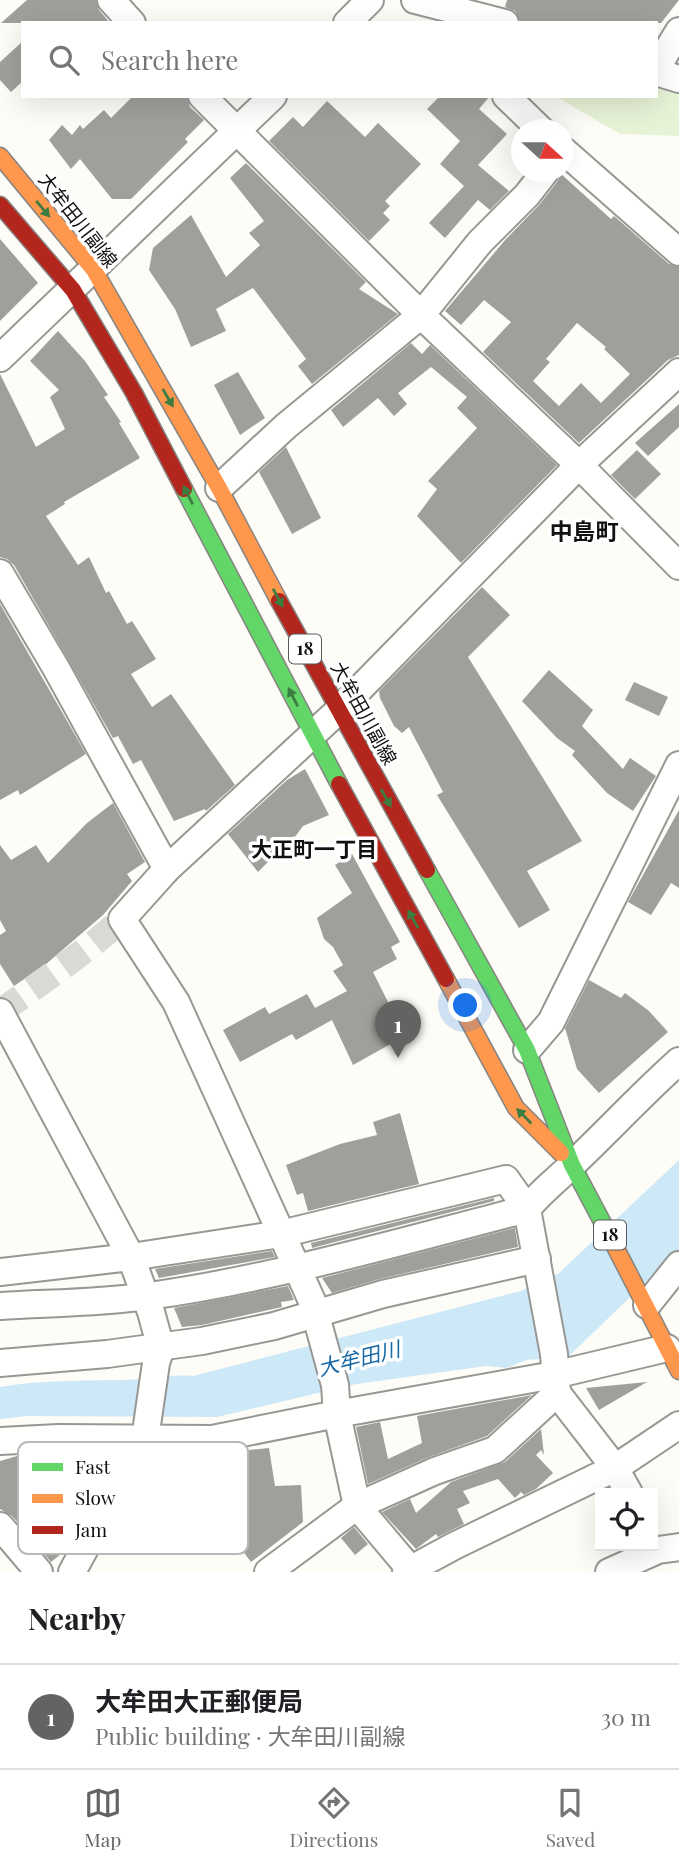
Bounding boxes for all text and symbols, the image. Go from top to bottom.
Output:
search box [21,21,658,98]
icon: search [45,41,83,79]
text: Search here [101,42,238,77]
north arrow [511,119,574,182]
street label: 大牟田川副線 [33,166,124,272]
one-way arrow [36,199,51,217]
one-way arrow [162,389,174,408]
one-way arrow [182,485,193,505]
district label: 中島町 [550,515,619,546]
one-way arrow [272,588,283,608]
road number: 18 [289,634,321,664]
street label: 大牟田川副線 [326,656,404,769]
one-way arrow [287,687,298,707]
one-way arrow [380,788,392,807]
district label: 大正町一丁目 [251,834,377,862]
one-way arrow [407,908,419,928]
your location [448,988,482,1022]
pin: 1 [375,1000,421,1058]
one-way arrow [516,1108,533,1125]
road number: 18 [594,1220,626,1250]
water label: 大牟田川 [314,1333,405,1381]
legend [18,1442,248,1554]
text: Fast [75,1453,111,1479]
text: Slow [75,1484,116,1510]
map controls [595,1488,658,1551]
button: locate [595,1488,658,1551]
text: Jam [74,1516,107,1542]
text: Nearby [28,1598,126,1638]
text: 大牟田大正郵便局 [95,1683,303,1718]
text: 1 [47,1701,55,1732]
text: 30 m [601,1701,651,1732]
text: Public building · 大牟田川副線 [95,1720,405,1751]
tab: Map [84,1784,122,1852]
tab: Directions [289,1784,378,1852]
tab: Saved [546,1784,595,1852]

